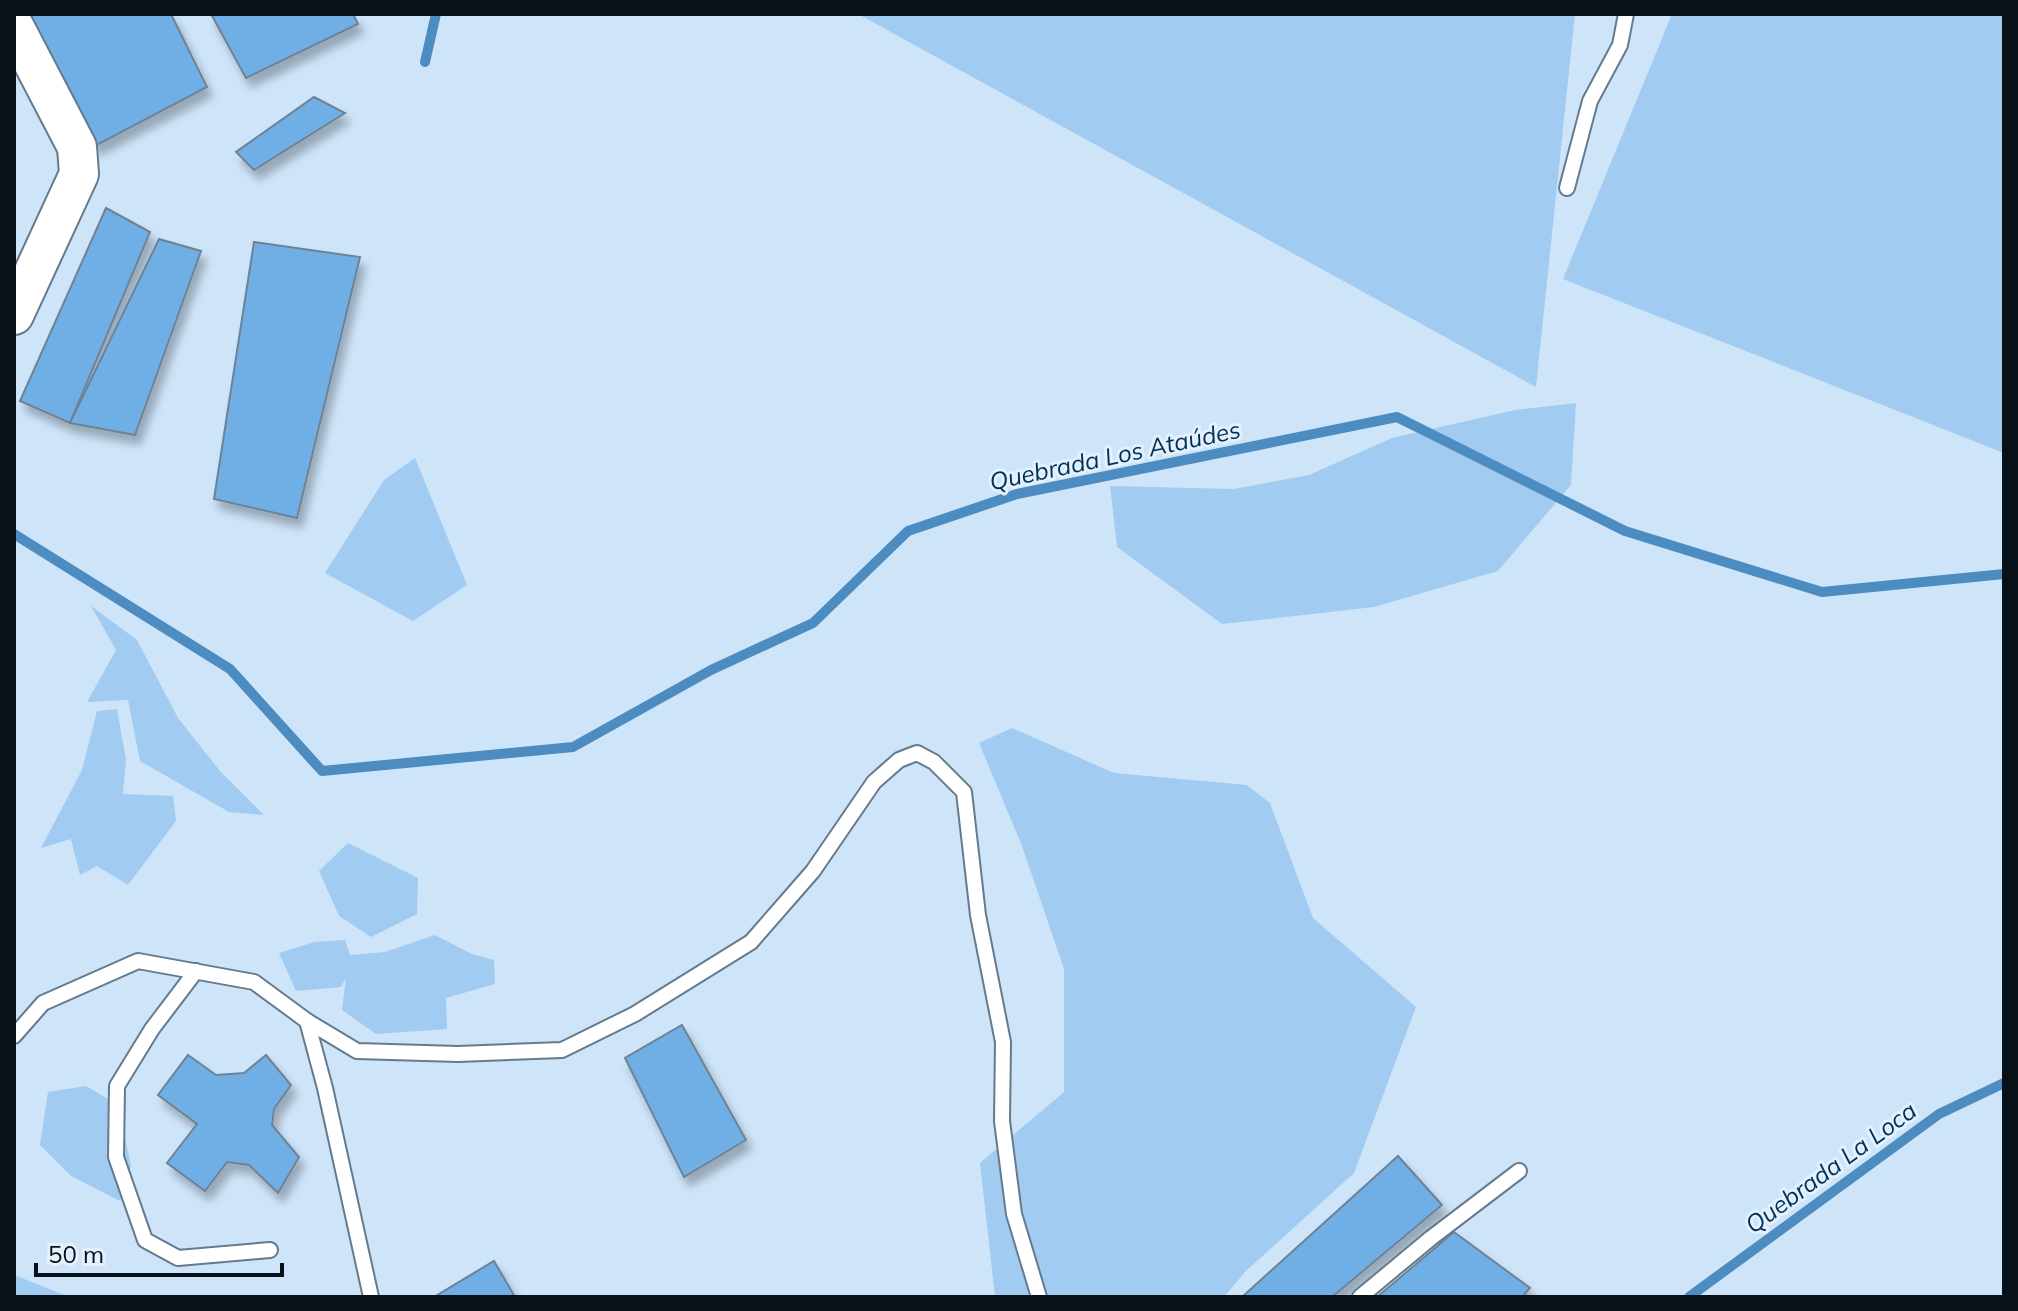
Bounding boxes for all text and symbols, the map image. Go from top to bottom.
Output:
water label: Quebrada Los Ataúdes [986,414,1243,496]
water label: Quebrada La Loca [1739,1095,1922,1239]
scale bar [36,1227,282,1277]
text: 50 m [48,1239,104,1269]

